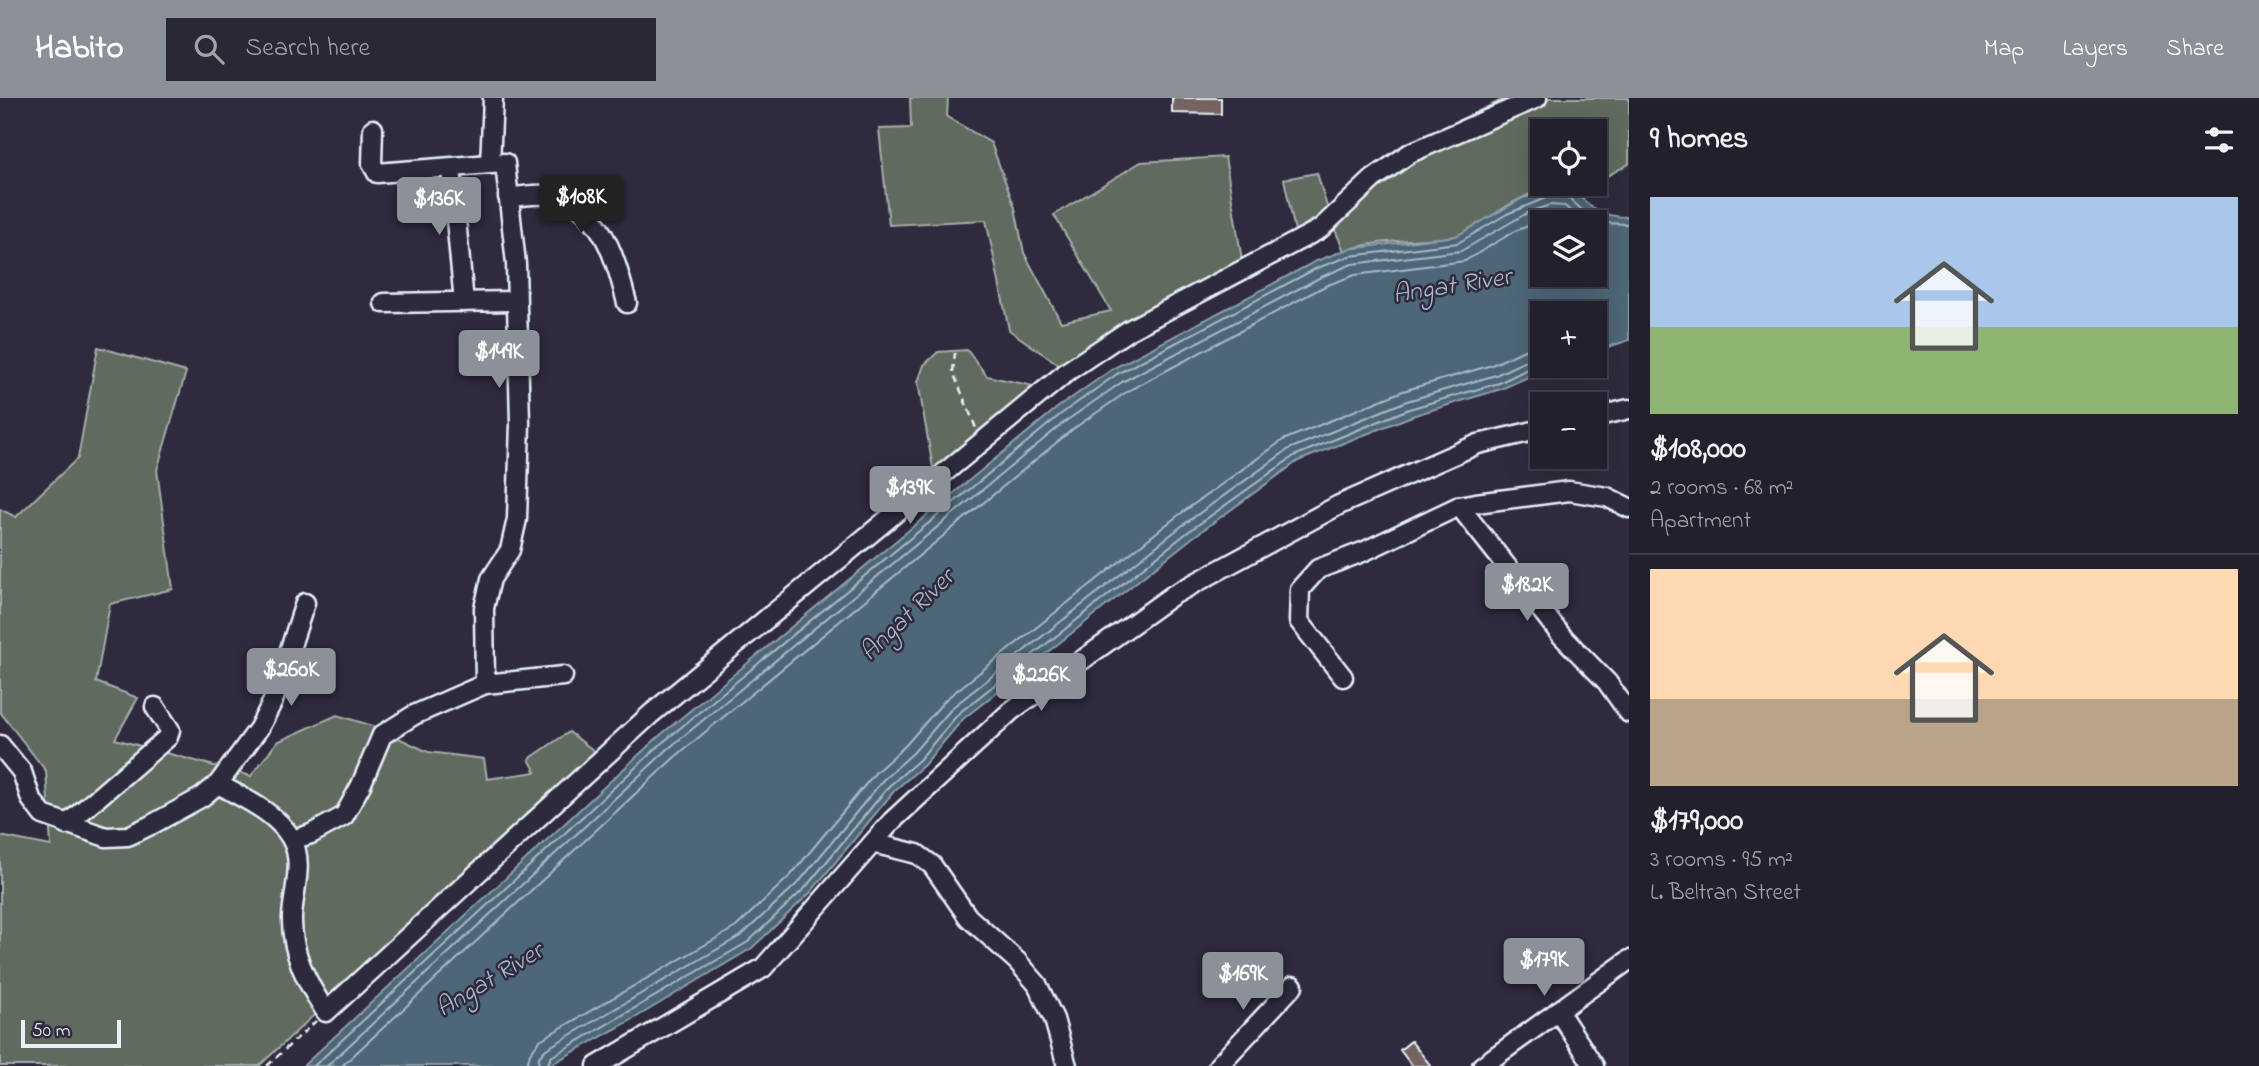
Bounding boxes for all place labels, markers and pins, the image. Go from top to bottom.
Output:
pin: $108K [532,176,630,235]
pin: $136K [390,178,488,237]
pin: $149K [450,330,548,390]
pin: $139K [861,466,959,526]
pin: $182K [1478,564,1576,623]
pin: $260K [242,648,340,708]
pin: $226K [992,654,1090,713]
pin: $179K [1495,939,1593,998]
pin: $169K [1194,953,1292,1012]

